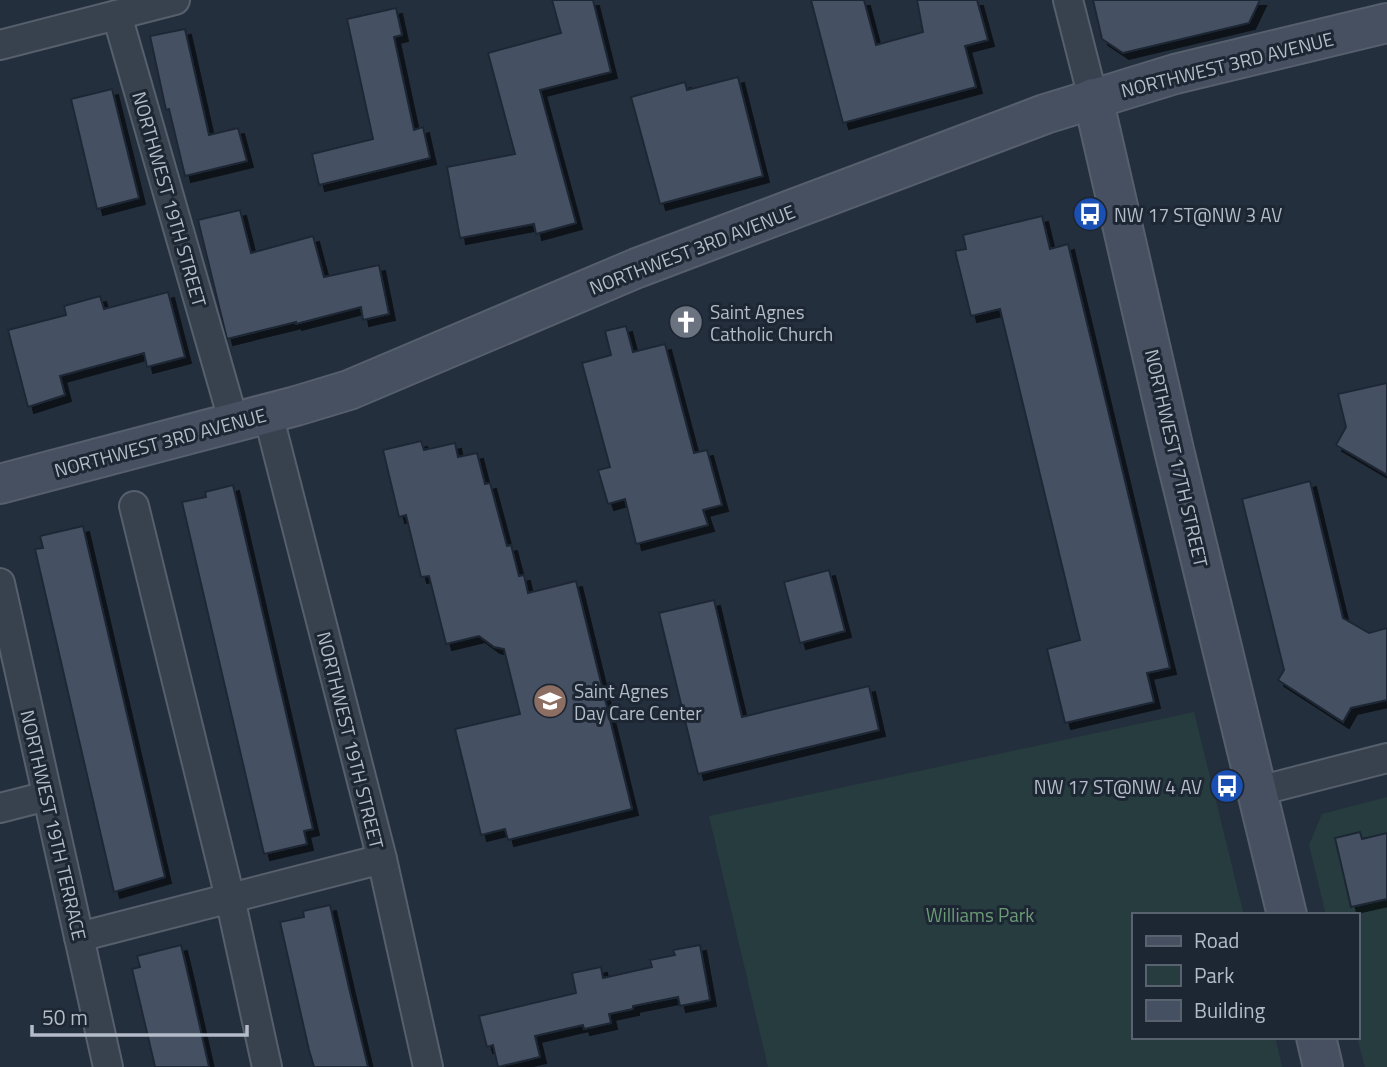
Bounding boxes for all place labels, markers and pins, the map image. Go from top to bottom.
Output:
bus stop icon: NW 17 ST@NW 3 AV [1071,195,1109,233]
place label: NW 17 ST@NW 3 AV [1114,200,1282,229]
place label: Saint Agnes Catholic Church [710,297,833,348]
church icon: Saint Agnes Catholic Church [667,303,705,341]
place label: Saint Agnes Day Care Center [574,676,702,727]
school or university icon: Saint Agnes Day Care Center [531,682,569,720]
bus stop icon: NW 17 ST@NW 4 AV [1208,767,1246,805]
place label: NW 17 ST@NW 4 AV [1034,772,1202,801]

